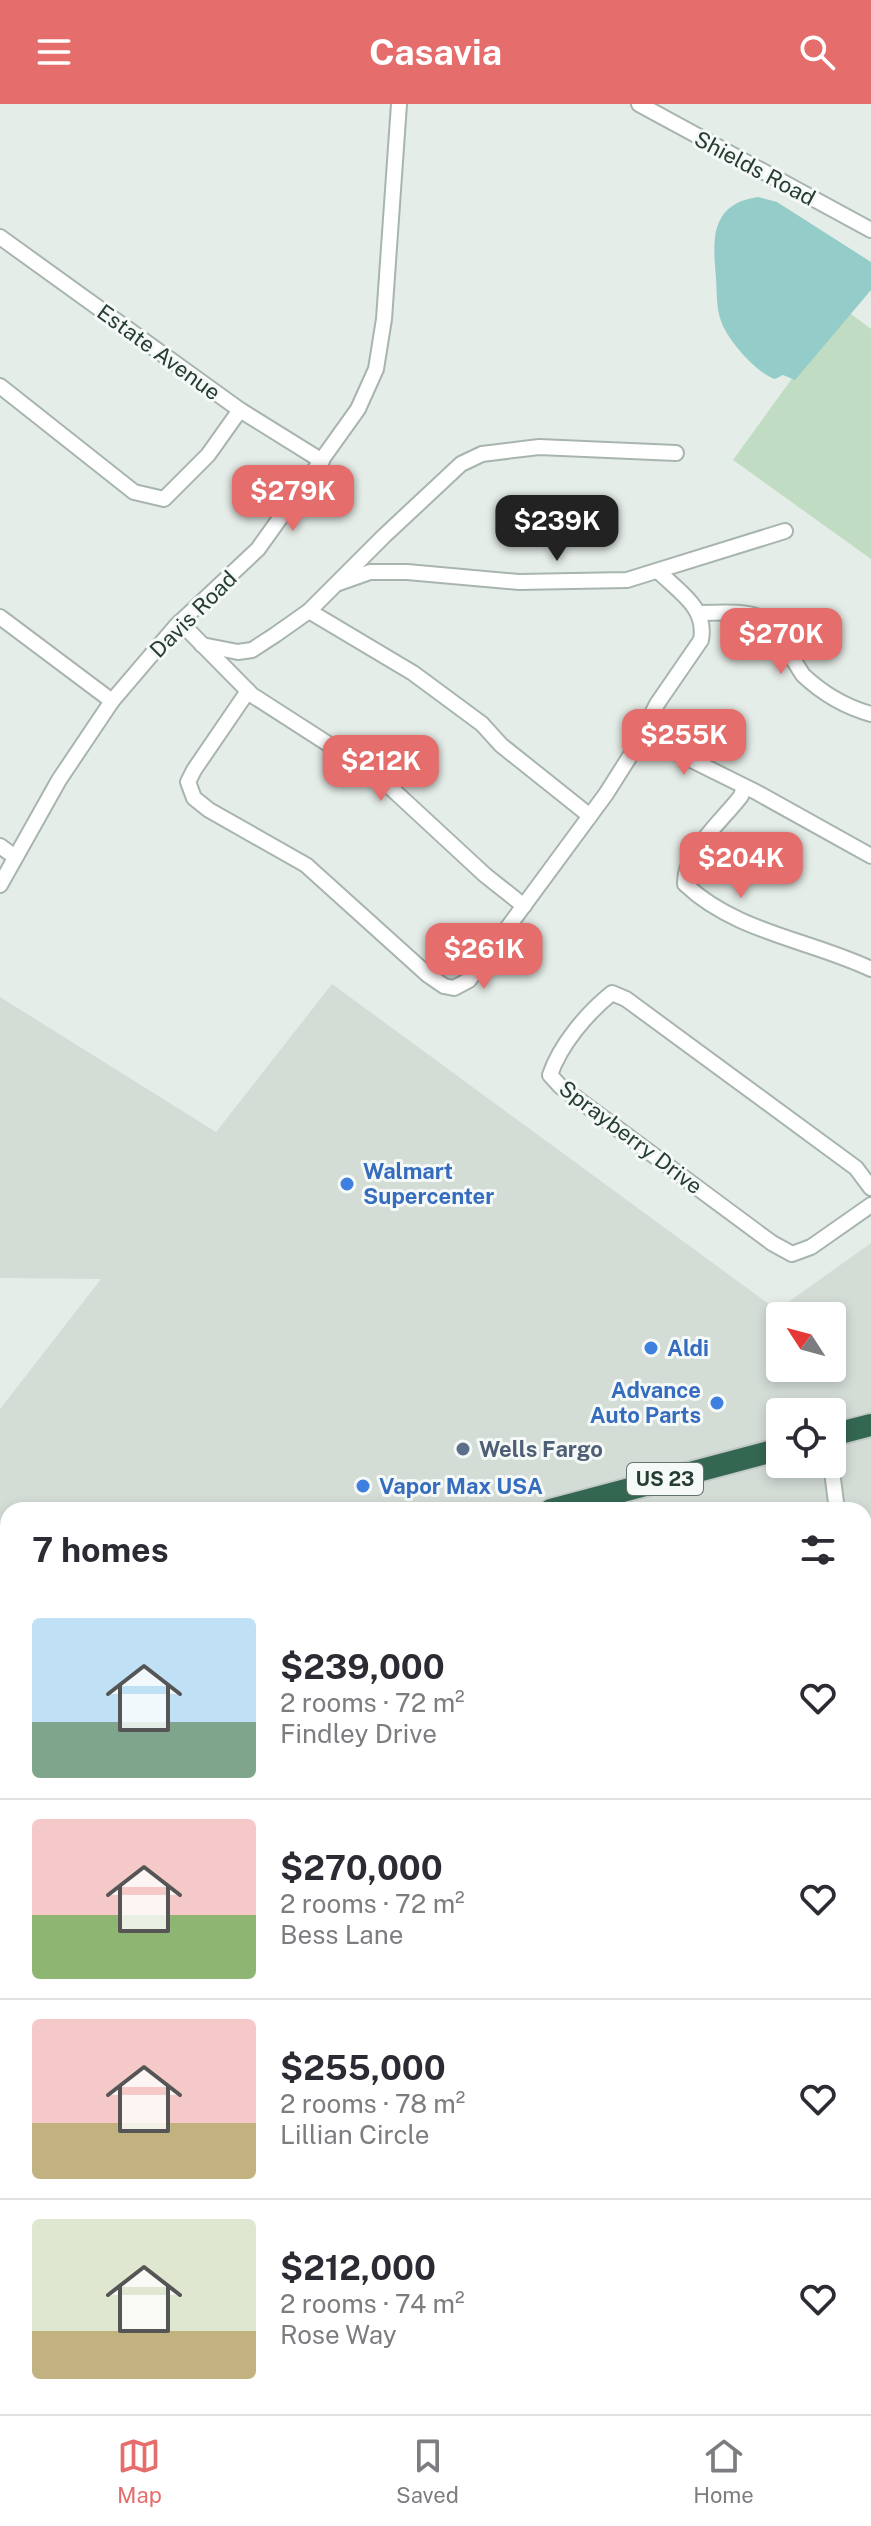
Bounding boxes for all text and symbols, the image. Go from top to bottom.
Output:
icon: menu [32,30,76,74]
icon: search [795,30,839,74]
text: Casavia [369,31,502,73]
street label: Shields Road [690,125,820,211]
street label: Estate Avenue [92,299,226,405]
pin: $279K [237,465,349,533]
text: $279K [250,475,336,506]
pin: $239K [501,495,613,563]
text: $239K [513,505,601,536]
street label: Davis Road [144,565,242,663]
pin: $270K [725,608,837,676]
text: $270K [738,618,824,649]
pin: $255K [628,709,740,777]
text: $255K [640,719,728,750]
pin: $212K [325,735,437,803]
text: $212K [341,745,421,776]
pin: $204K [685,832,797,900]
text: $204K [698,842,784,873]
pin: $261K [428,923,540,991]
text: $261K [443,933,525,964]
street label: Sprayberry Drive [554,1075,708,1199]
place label: Walmart Supercenter [363,1158,494,1209]
marker: Walmart Supercenter [338,1175,356,1193]
north arrow [766,1302,846,1382]
map controls [766,1302,846,1478]
place label: Aldi [667,1335,709,1361]
marker: Aldi [642,1339,660,1357]
place label: Advance Auto Parts [590,1377,701,1428]
marker: Advance Auto Parts [708,1394,726,1412]
button: locate [766,1398,846,1478]
place label: Wells Fargo [479,1436,603,1462]
marker: Wells Fargo [454,1440,472,1458]
road number: US 23 [627,1463,703,1495]
place label: Vapor Max USA [379,1473,543,1499]
marker: Vapor Max USA [354,1477,372,1495]
icon: filters [796,1528,840,1572]
text: 7 homes [32,1530,169,1570]
text: $239,000 [280,1647,445,1687]
icon: home [96,1650,192,1746]
icon: heart [796,1676,840,1720]
text: 2 rooms · 72 m² [280,1687,465,1718]
text: Findley Drive [280,1718,437,1749]
text: $270,000 [280,1848,443,1888]
icon: home [96,1851,192,1947]
icon: heart [796,1877,840,1921]
text: 2 rooms · 72 m² [280,1888,465,1919]
text: Bess Lane [280,1919,403,1950]
text: $255,000 [280,2048,446,2088]
icon: home [96,2051,192,2147]
icon: heart [796,2077,840,2121]
text: 2 rooms · 78 m² [280,2088,465,2119]
text: Lillian Circle [280,2119,429,2150]
text: $212,000 [280,2248,436,2288]
icon: home [96,2251,192,2347]
icon: heart [796,2277,840,2321]
text: 2 rooms · 74 m² [280,2288,465,2319]
text: Rose Way [280,2319,397,2350]
tab: Map [117,2434,162,2508]
tab: Saved [396,2434,459,2508]
tab: Home [693,2434,754,2508]

